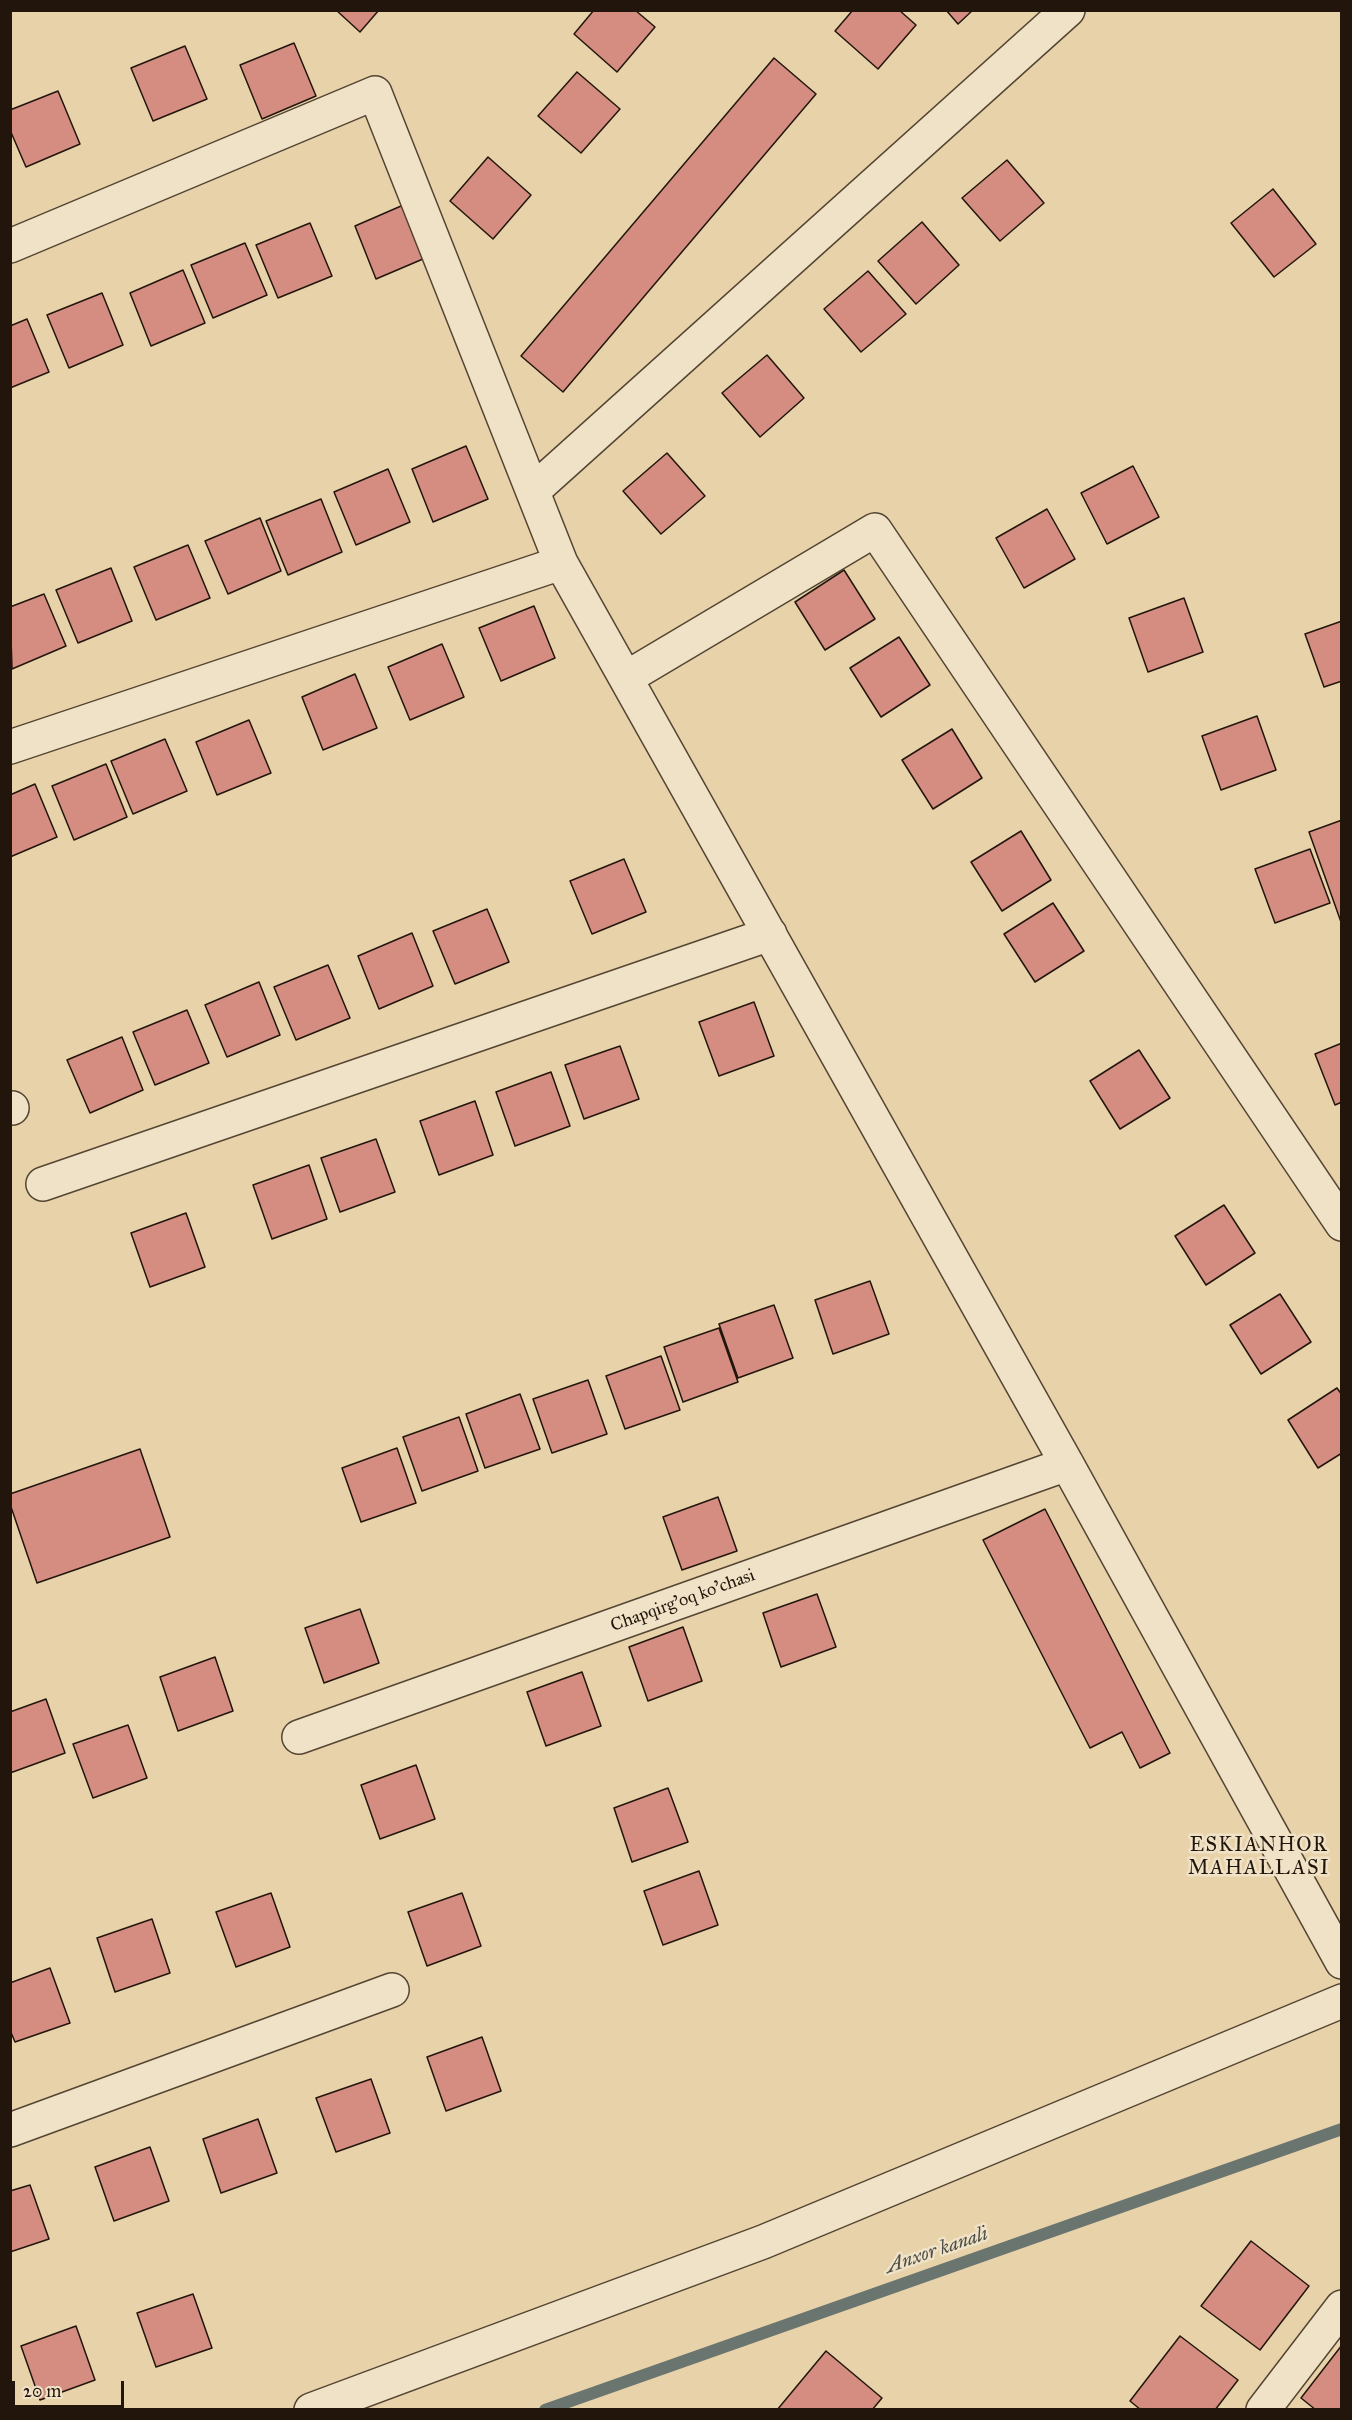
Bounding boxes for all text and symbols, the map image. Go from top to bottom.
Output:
street label: Chapqirg'oq ko'chasi [608,1565,758,1637]
district label: ESKIANHOR MAHALLASI [1188,1834,1330,1881]
water label: Anxor kanali [883,2222,991,2280]
scale bar [15,2369,128,2407]
text: 20 m [23,2380,61,2402]

